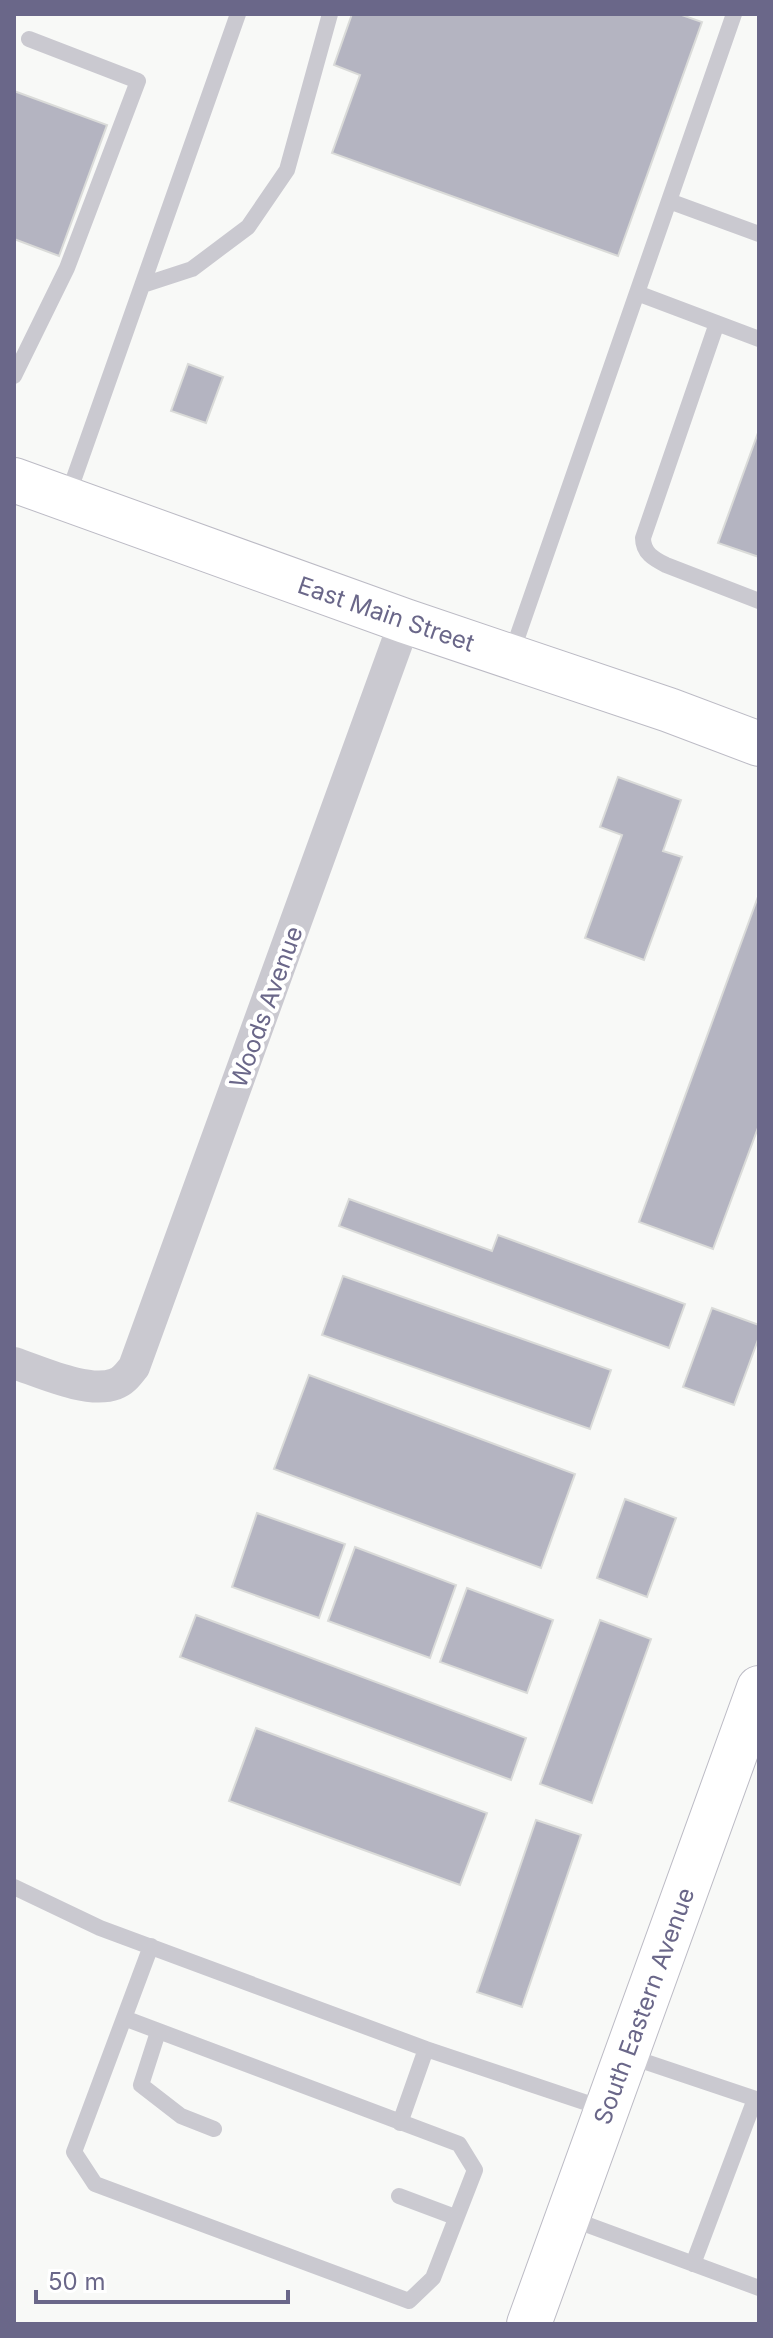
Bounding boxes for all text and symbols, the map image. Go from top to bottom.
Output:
street label: East Main Street [294,570,478,658]
street label: Woods Avenue [223,922,309,1092]
street label: South Eastern Avenue [588,1884,700,2128]
scale bar [36,2254,288,2304]
text: 50 m [48,2267,106,2296]

